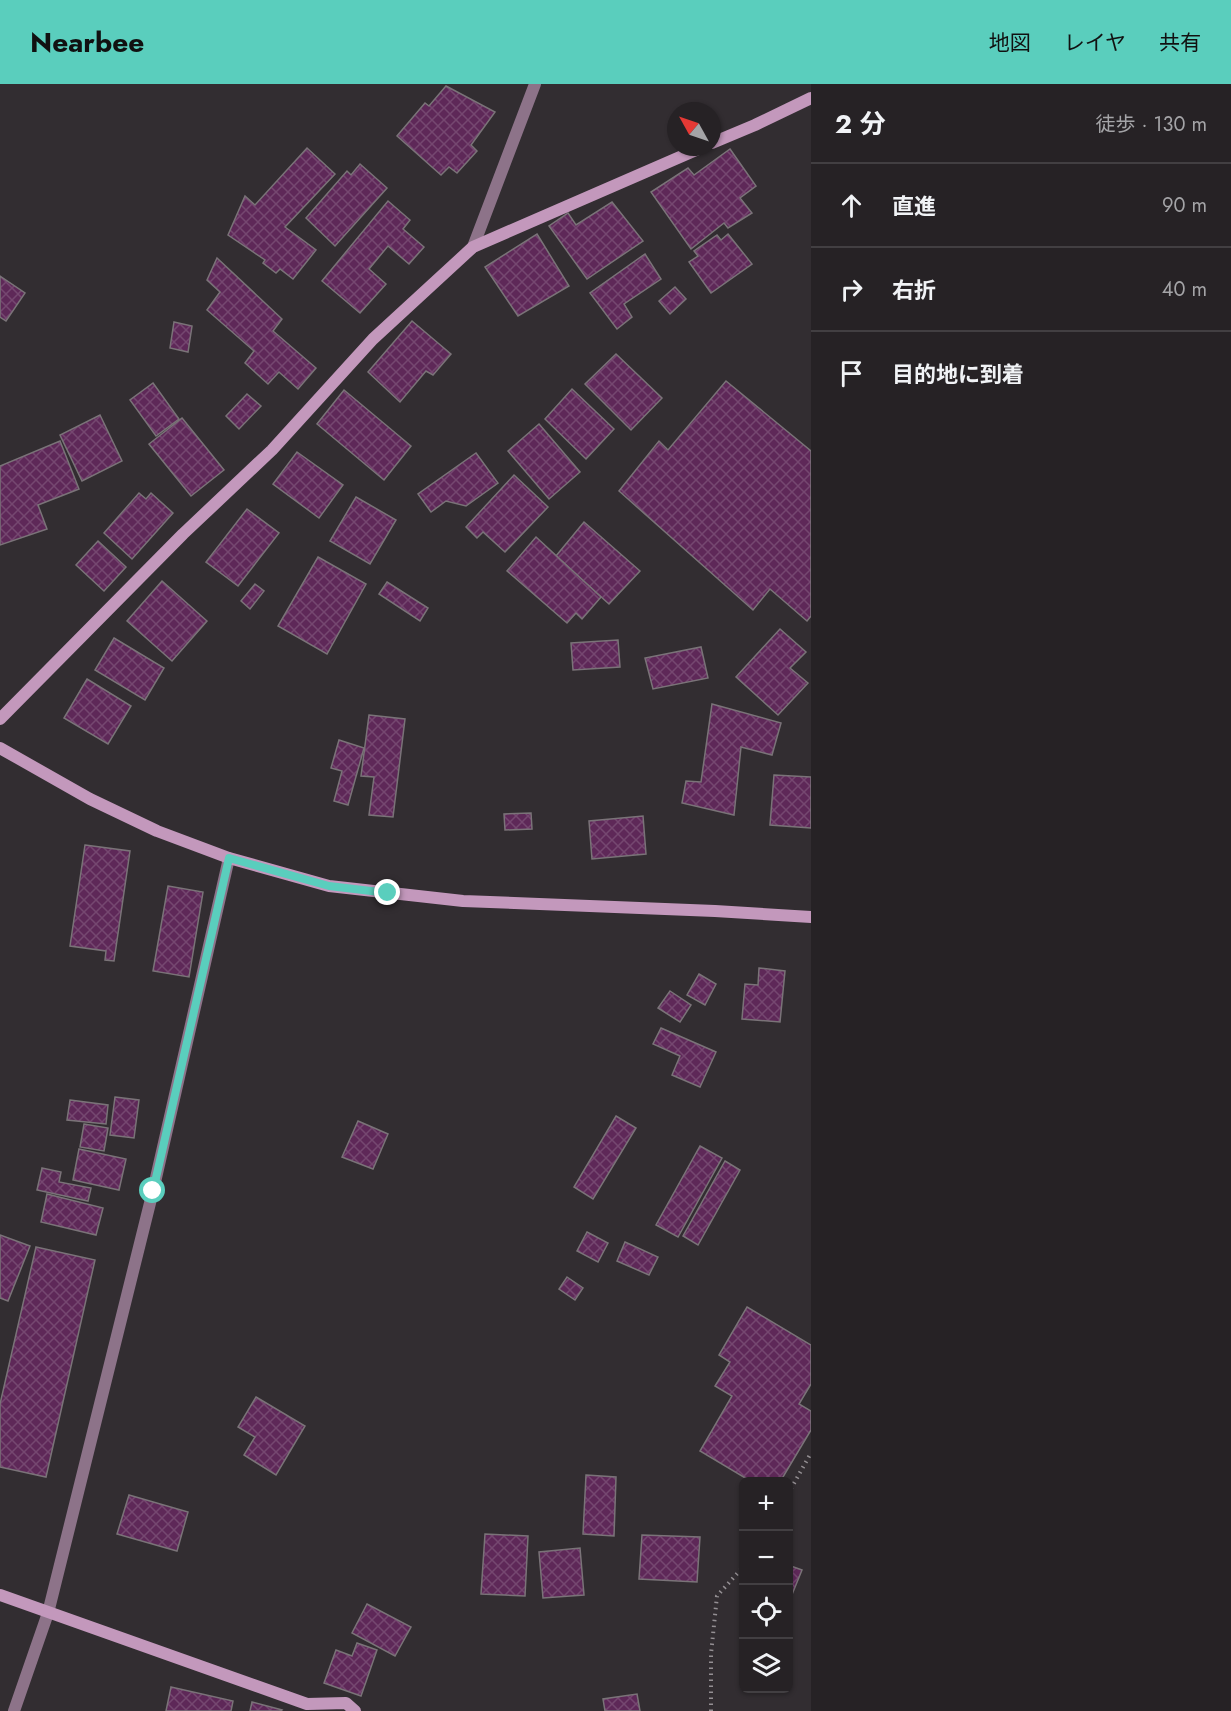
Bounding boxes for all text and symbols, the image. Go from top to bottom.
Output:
text: Nearbee [30,22,144,63]
text: 地図 [989,28,1031,58]
text: レイヤ [1064,28,1126,58]
text: 共有 [1159,28,1201,58]
north arrow [667,102,721,156]
text: 2 分 [835,105,886,143]
text: 徒歩 · 130 m [1095,110,1207,139]
icon: ahead [835,189,868,222]
text: 直進 [892,190,936,222]
text: 90 m [1162,191,1207,220]
icon: right [835,273,868,306]
text: 右折 [892,274,936,306]
text: 40 m [1162,275,1207,304]
icon: arrive [835,357,868,390]
text: 目的地に到着 [892,358,1024,390]
route end [374,879,400,905]
route start [139,1177,165,1203]
map controls [739,1477,793,1693]
button: + [739,1477,793,1531]
button: − [739,1531,793,1585]
button: locate [739,1585,793,1639]
button: layers [739,1639,793,1693]

